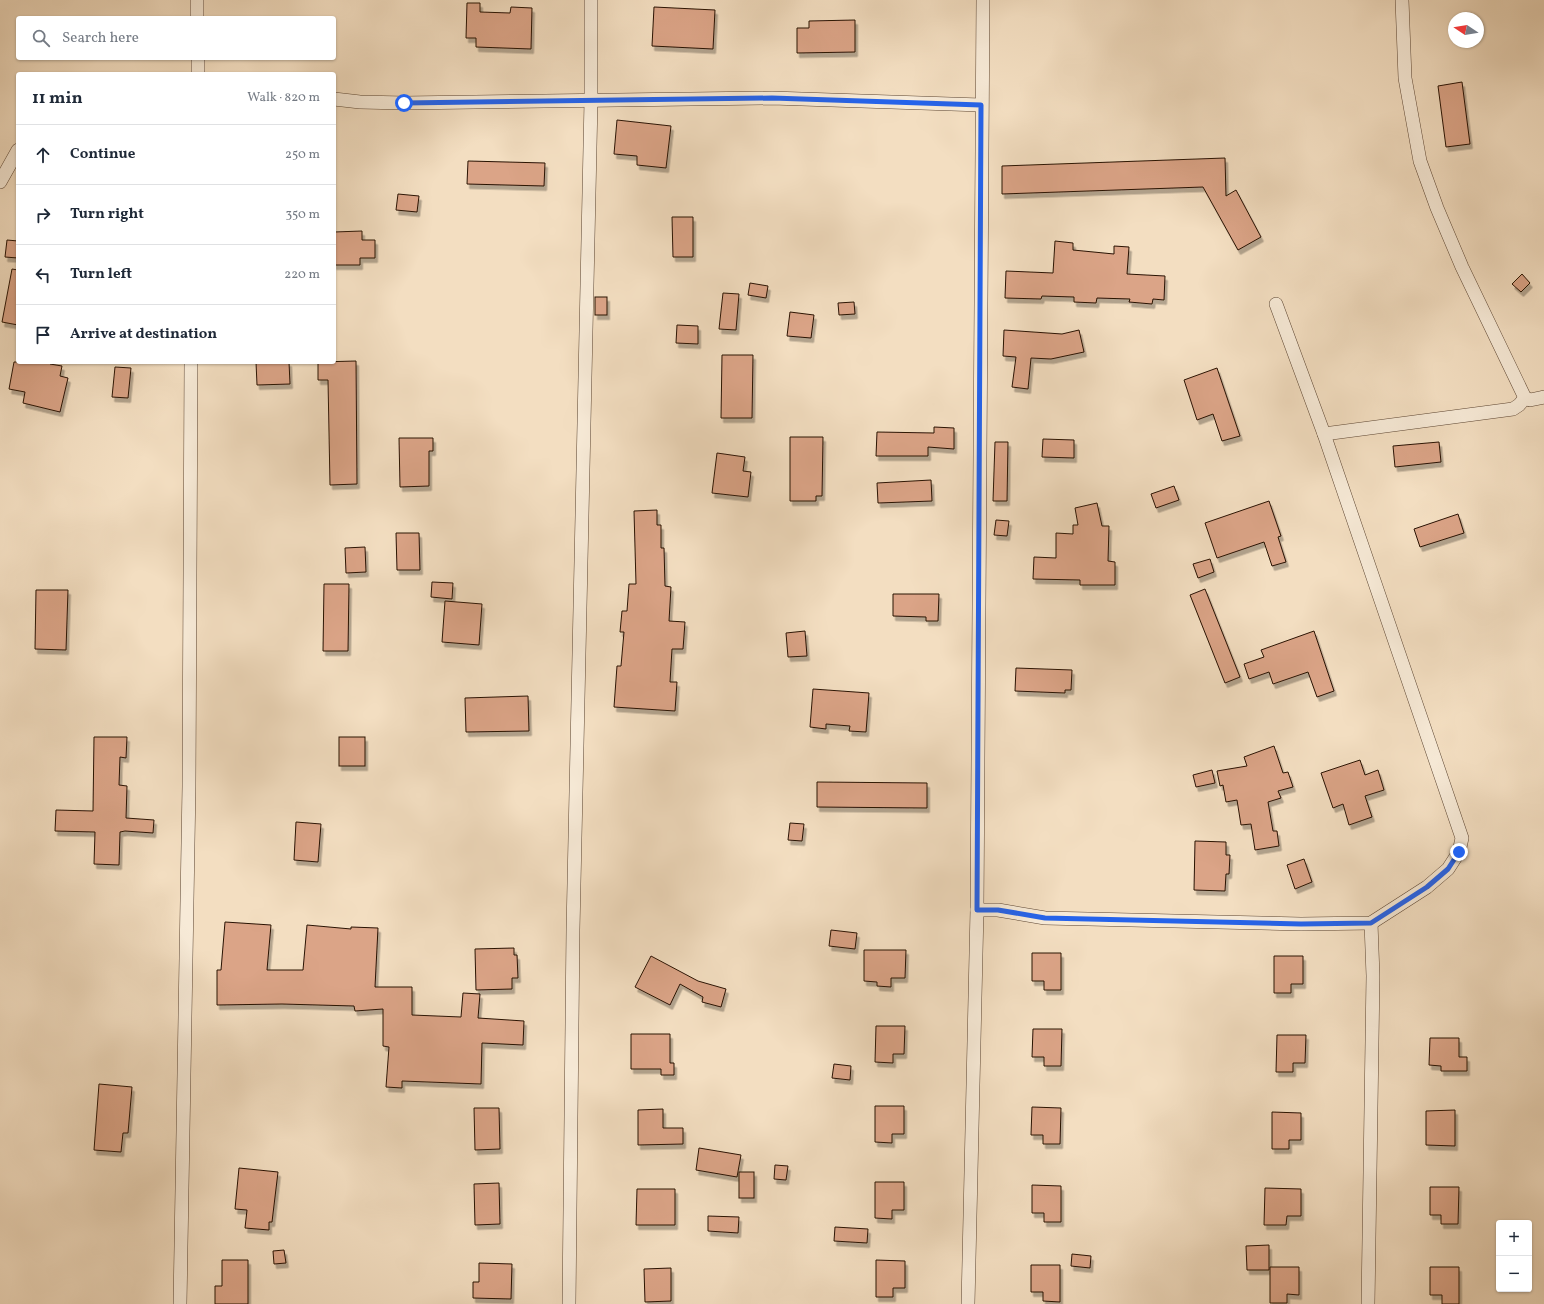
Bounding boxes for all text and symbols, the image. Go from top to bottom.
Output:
north arrow [1448,12,1484,48]
search box [16,16,336,60]
icon: search [30,27,52,49]
text: Search here [62,28,139,49]
text: 11 min [32,87,83,110]
text: Walk · 820 m [247,89,320,107]
route start [395,94,413,112]
icon: ahead [32,144,54,166]
text: Continue [70,144,135,165]
text: 250 m [285,146,320,164]
icon: right [32,204,54,226]
text: Turn right [70,204,144,225]
text: 350 m [285,206,320,224]
icon: left [32,264,54,286]
text: Turn left [70,264,132,285]
text: 220 m [284,266,320,284]
icon: arrive [32,324,54,346]
text: Arrive at destination [70,324,217,345]
route end [1450,843,1468,861]
map controls [1496,1220,1532,1292]
button: + [1496,1220,1532,1256]
button: − [1496,1256,1532,1292]

